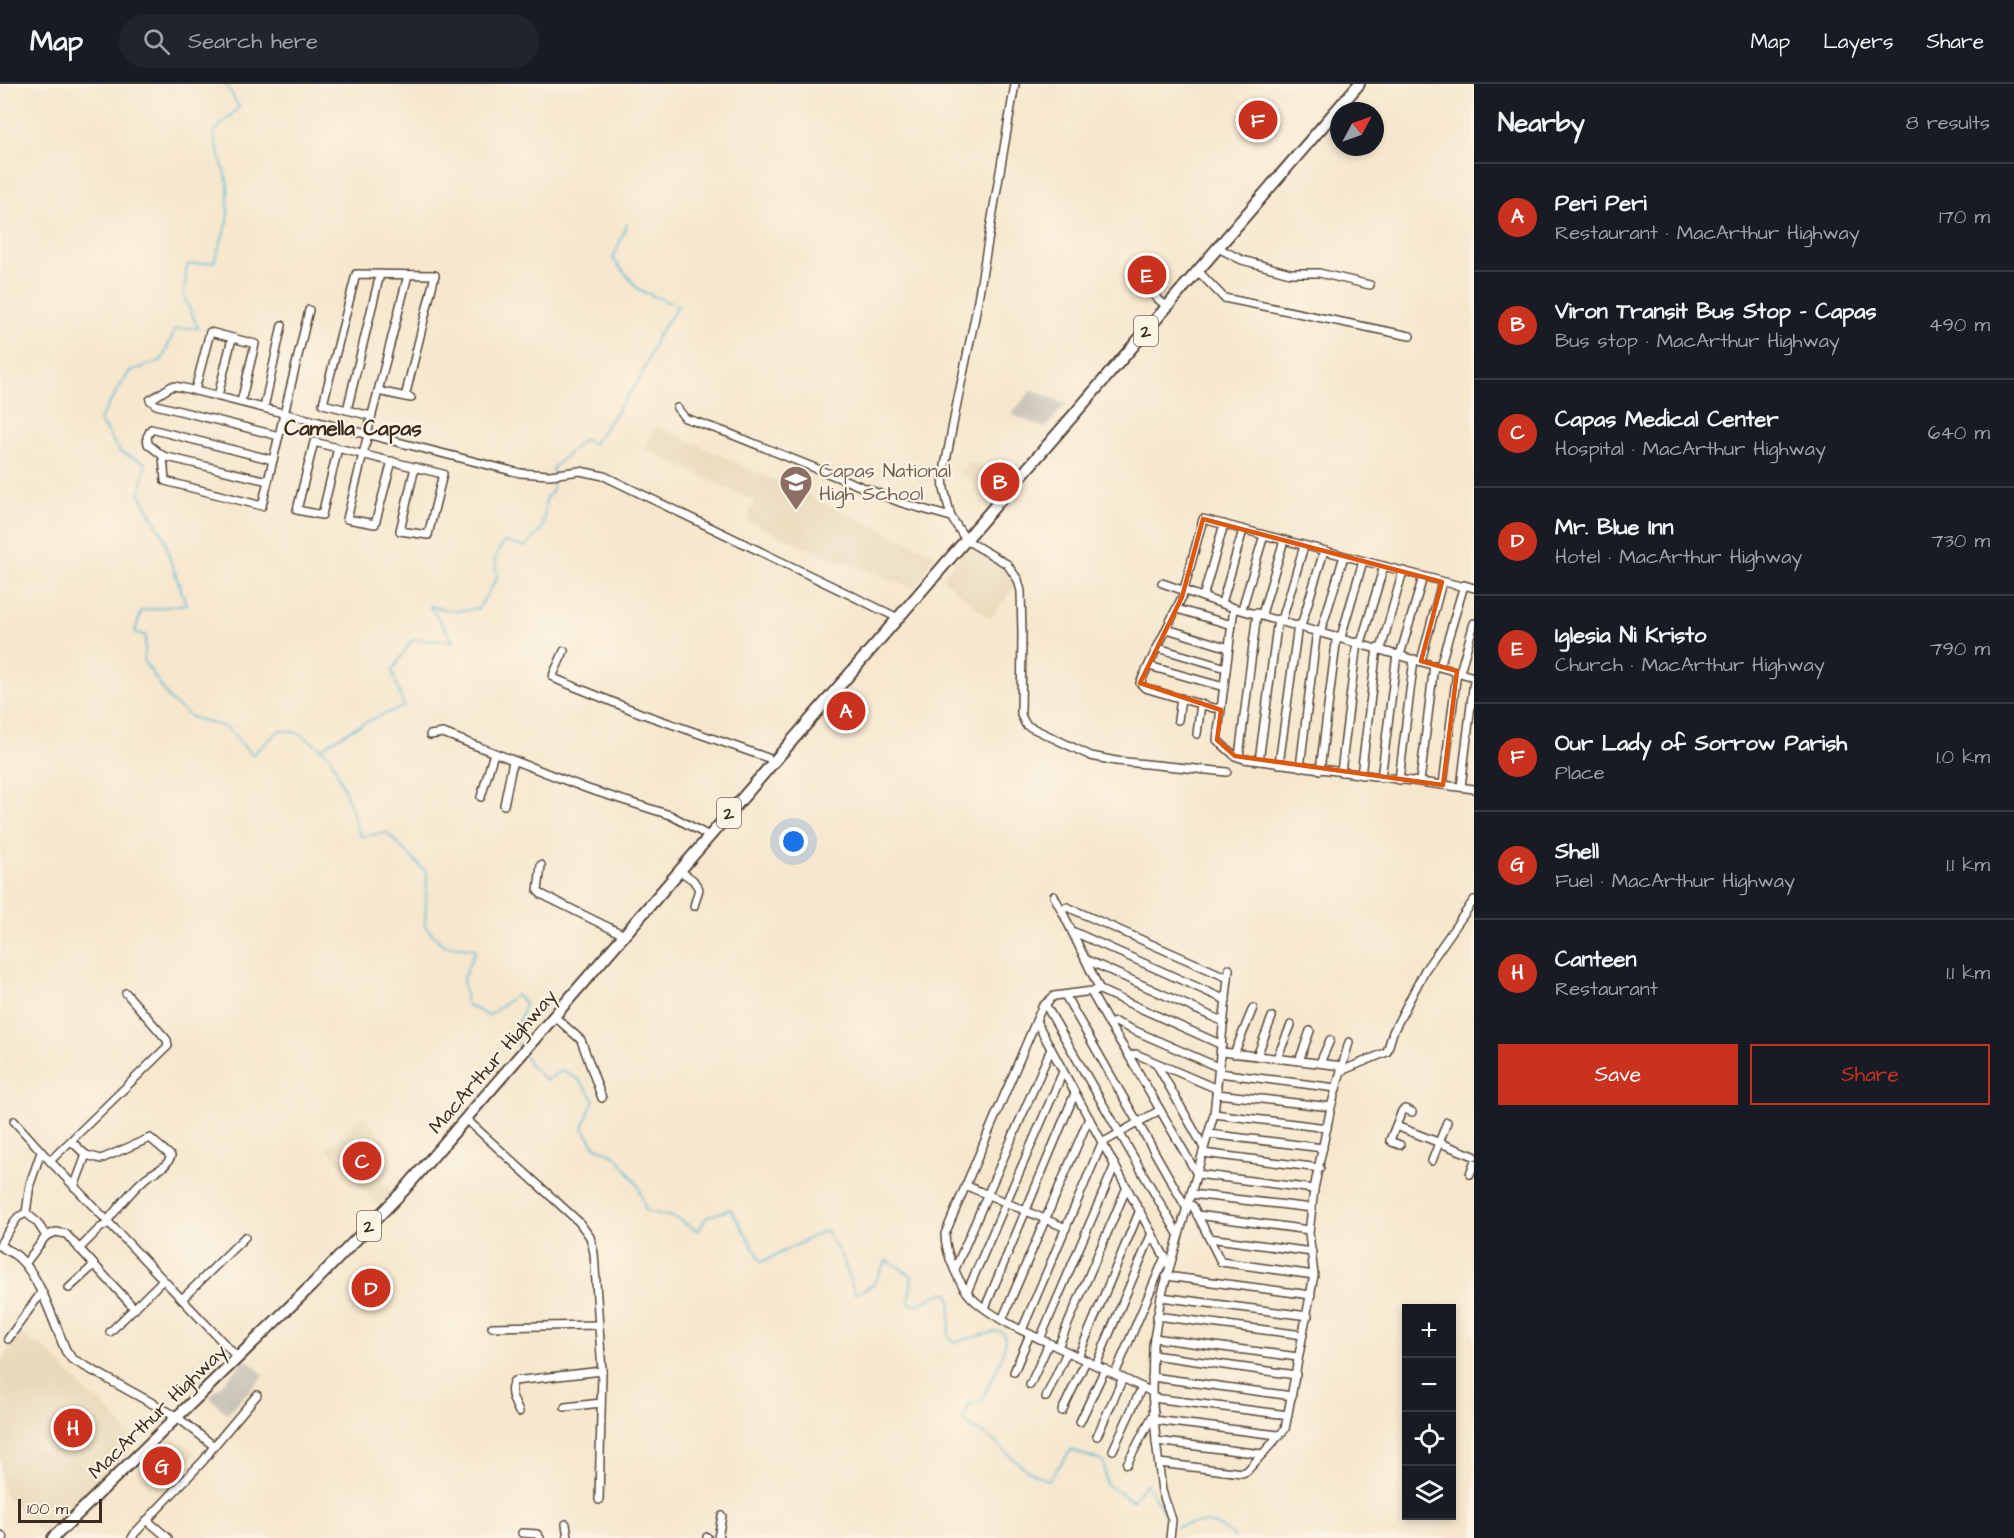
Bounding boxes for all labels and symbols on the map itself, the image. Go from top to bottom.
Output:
pin: F [1238,98,1278,142]
north arrow [1330,102,1384,156]
pin: E [1128,252,1166,297]
road number: 2 [1134,316,1158,346]
district label: Camella Capas [284,414,422,444]
place label: Capas National High School [819,457,951,509]
pin: B [980,460,1020,504]
school or university icon: Capas National High School [778,464,814,511]
pin: A [826,688,866,734]
road number: 2 [717,798,741,828]
your location [779,827,808,856]
street label: MacArthur Highway [422,983,564,1141]
pin: C [342,1138,382,1184]
road number: 2 [357,1211,381,1241]
pin: D [352,1266,391,1310]
street label: MacArthur Highway [82,1338,234,1486]
pin: H [54,1406,92,1450]
pin: G [142,1444,182,1488]
scale bar [18,1496,102,1524]

